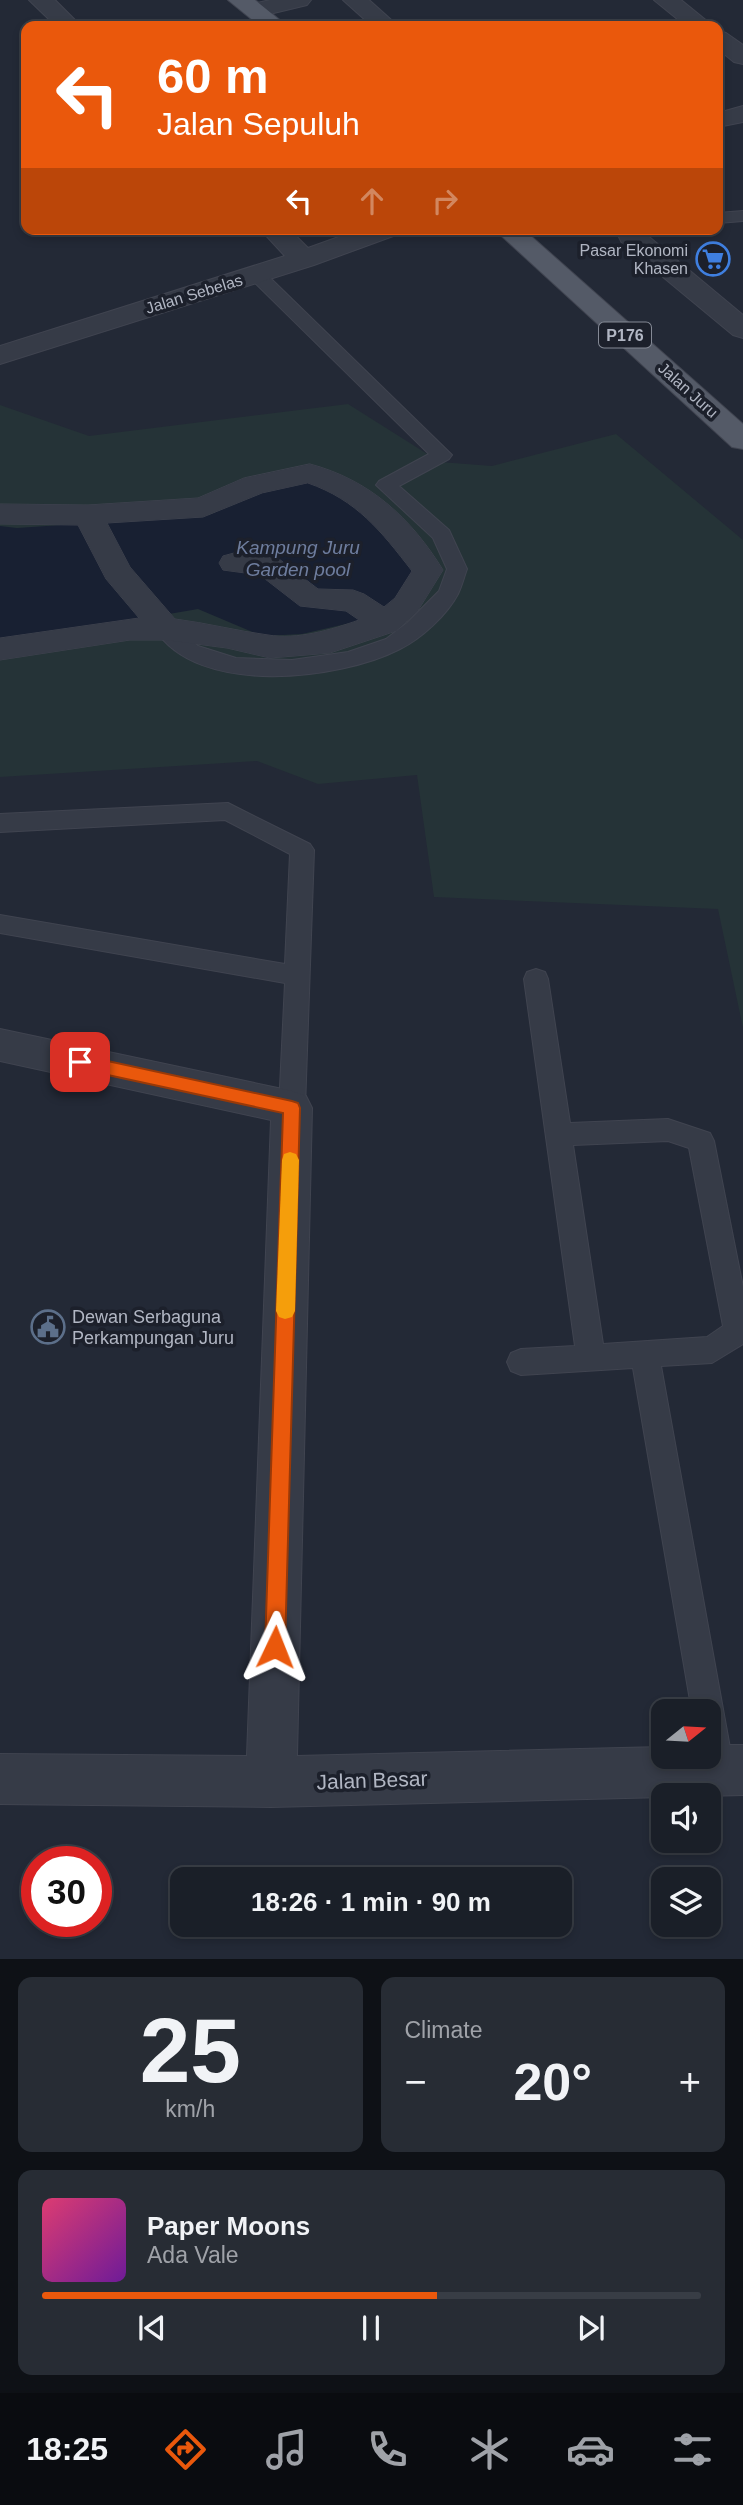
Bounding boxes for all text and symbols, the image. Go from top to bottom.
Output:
icon: left [42,49,133,140]
text: 60 m [157,49,269,103]
text: Jalan Sepuluh [157,106,360,142]
icon: left [280,182,318,220]
icon: ahead [353,182,391,220]
icon: right [426,182,464,220]
supermarket icon: Pasar Ekonomi Khasen [694,240,732,278]
place label: Pasar Ekonomi Khasen [580,242,688,277]
street label: Jalan Sebelas [143,271,245,317]
road number: P176 [599,322,651,348]
street label: Jalan Juru [655,359,721,421]
water label: Kampung Juru Garden pool [236,537,360,580]
pin [50,1032,110,1092]
icon: arrive [61,1043,99,1081]
place label: Dewan Serbaguna Perkampungan Juru [72,1307,234,1348]
public building icon: Dewan Serbaguna Perkampungan Juru [29,1308,67,1346]
position arrow [238,1610,312,1684]
north arrow [651,1699,721,1769]
map controls [651,1699,721,1937]
street label: Jalan Besar [316,1767,428,1793]
button: sound [651,1783,721,1853]
speed limit sign: 30 [21,1846,112,1937]
button: layers [651,1867,721,1937]
text: 18:26 · 1 min · 90 m [251,1887,491,1917]
text: 25 [140,2000,241,2101]
text: Climate [405,2017,482,2043]
text: 20° [513,2053,592,2111]
text: − [405,2061,427,2103]
text: + [679,2061,701,2103]
text: km/h [165,2096,215,2122]
text: Paper Moons [147,2211,310,2241]
text: Ada Vale [147,2242,239,2268]
icon: previous [133,2309,171,2347]
icon: pause [352,2309,390,2347]
icon: next [572,2309,610,2347]
icon: directions [161,2425,210,2474]
icon: music [262,2425,311,2474]
icon: phone [363,2425,412,2474]
icon: climate [465,2425,514,2474]
icon: car [566,2425,615,2474]
icon: filters [668,2425,717,2474]
text: 18:25 [26,2431,108,2467]

